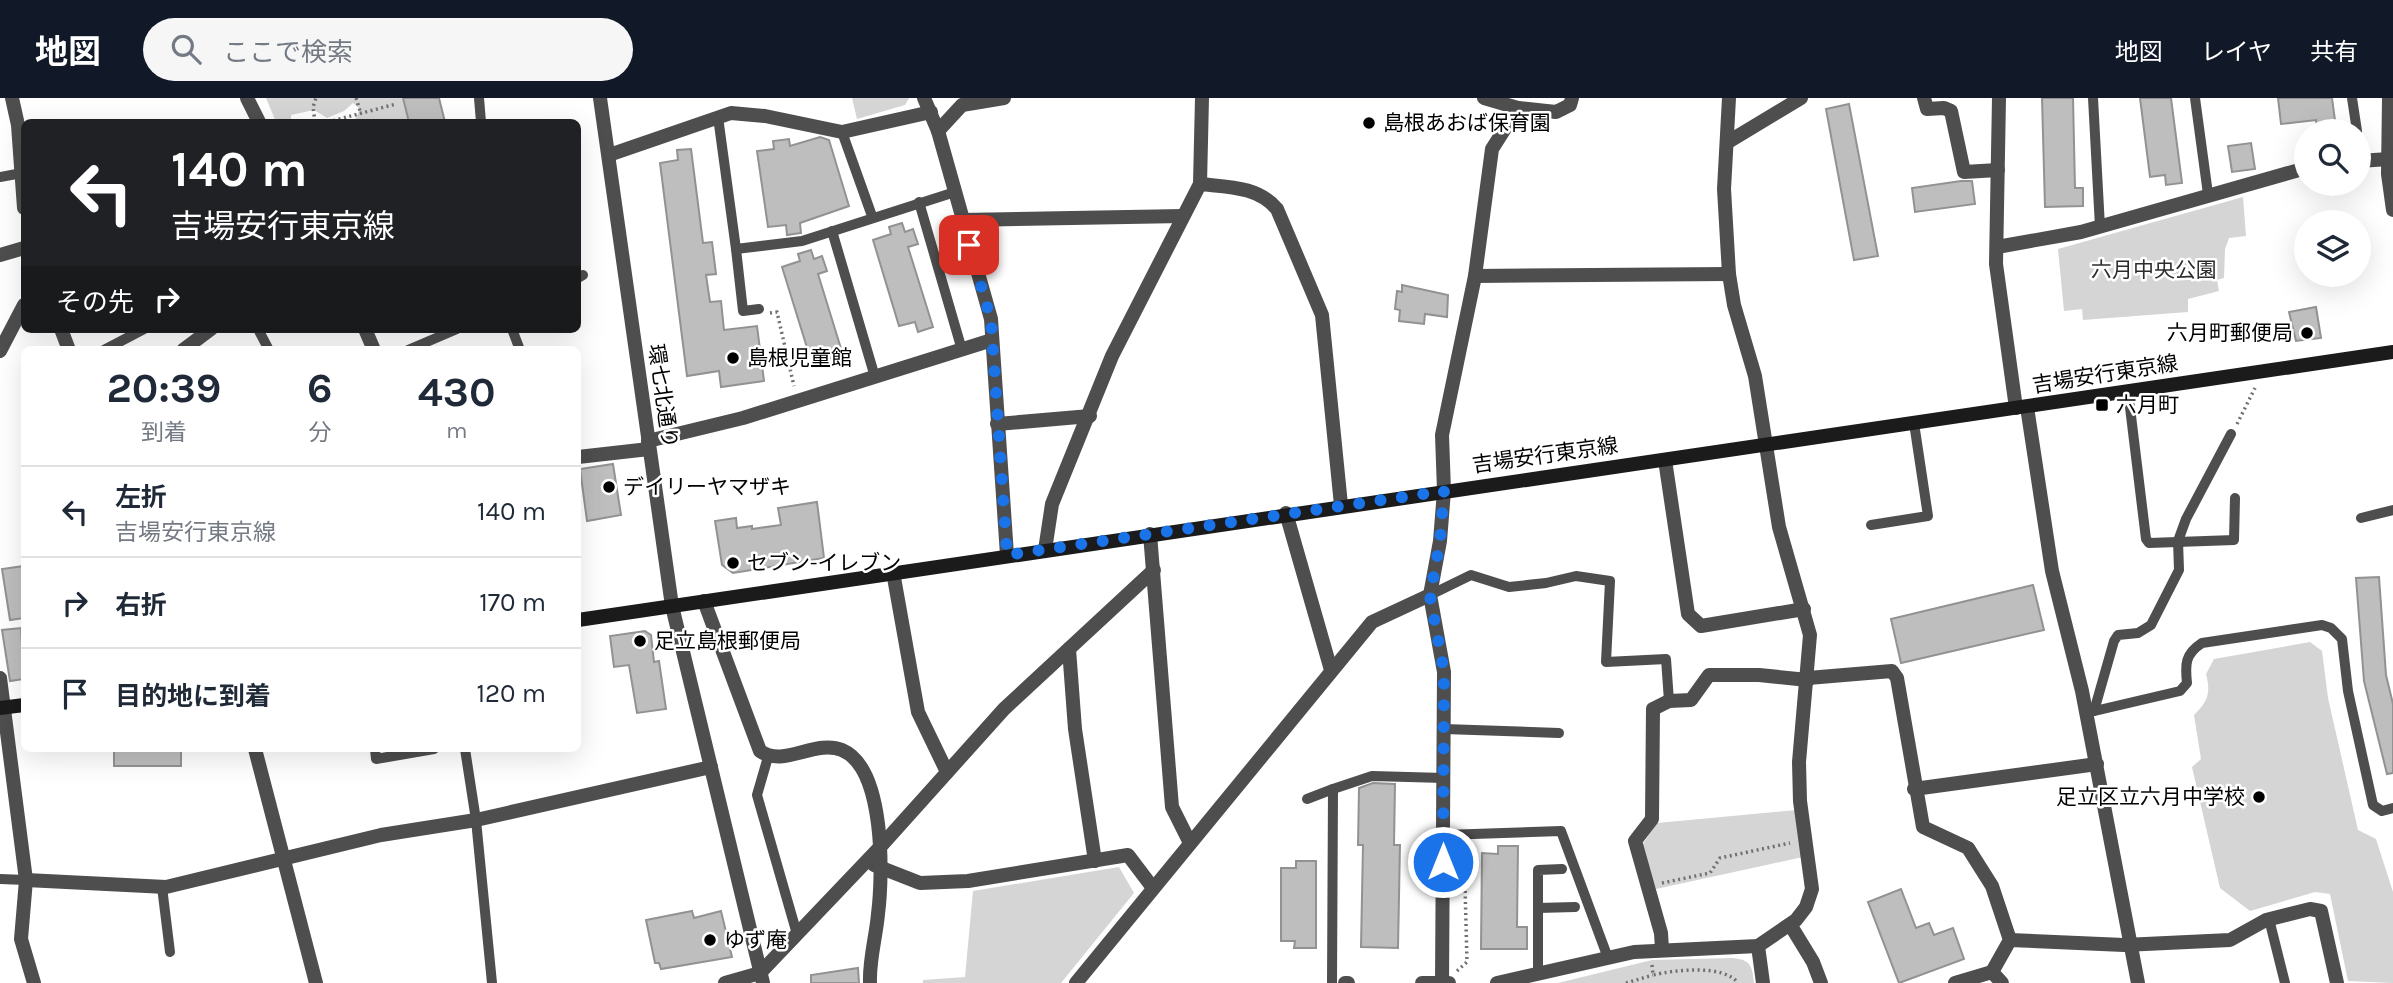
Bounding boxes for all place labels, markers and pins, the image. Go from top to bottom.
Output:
place label: 島根あおば保育園 [1383,111,1551,135]
marker: 島根あおば保育園 [1361,115,1377,131]
pin [939,215,999,275]
place label: 六月町郵便局 [2167,321,2293,345]
marker: 六月町郵便局 [2299,325,2315,341]
place label: 島根児童館 [747,346,852,370]
marker: 島根児童館 [725,350,741,366]
place label: 六月町 [2116,393,2179,417]
marker: 六月町 [2094,397,2110,413]
place label: デイリーヤマザキ [623,475,791,499]
marker: デイリーヤマザキ [601,479,617,495]
place label: セブン-イレブン [747,551,901,575]
marker: セブン-イレブン [725,555,741,571]
place label: 足立島根郵便局 [654,629,801,653]
marker: 足立島根郵便局 [632,633,648,649]
place label: 足立区立六月中学校 [2056,785,2245,809]
marker: 足立区立六月中学校 [2251,789,2267,805]
place label: ゆず庵 [724,928,787,952]
marker: ゆず庵 [702,932,718,948]

